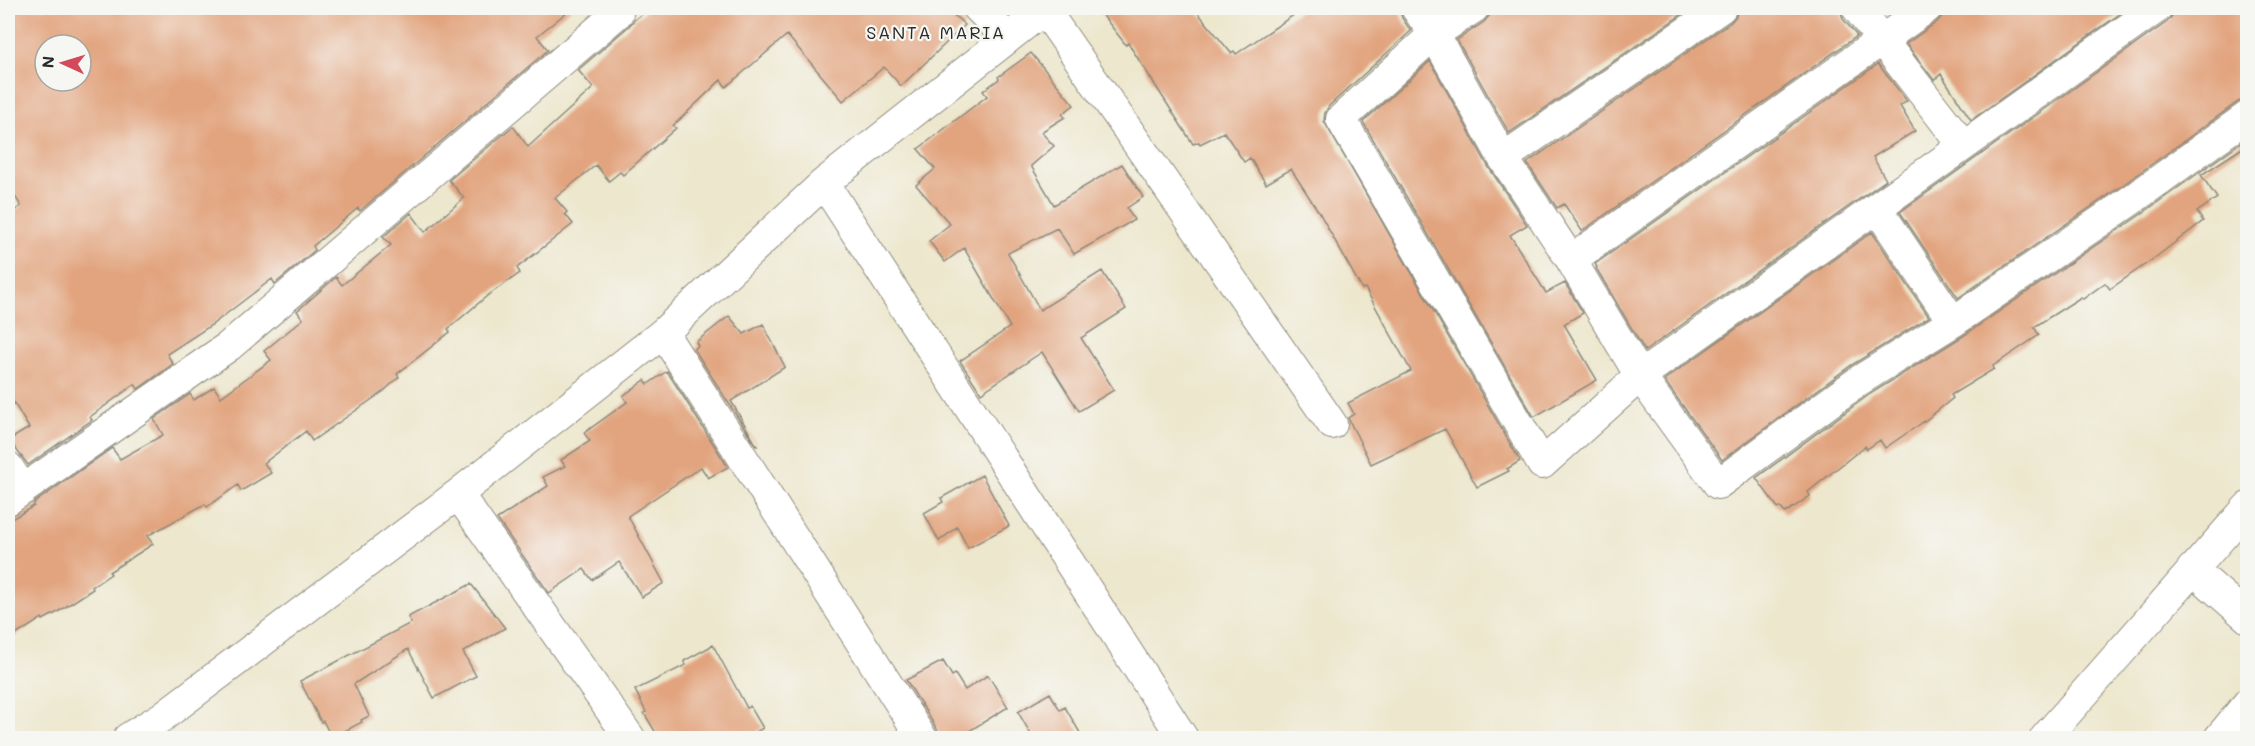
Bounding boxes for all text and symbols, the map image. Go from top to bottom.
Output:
district label: SANTA MARIA [866,20,1006,44]
north arrow [33,33,93,93]
text: N [37,55,58,69]

